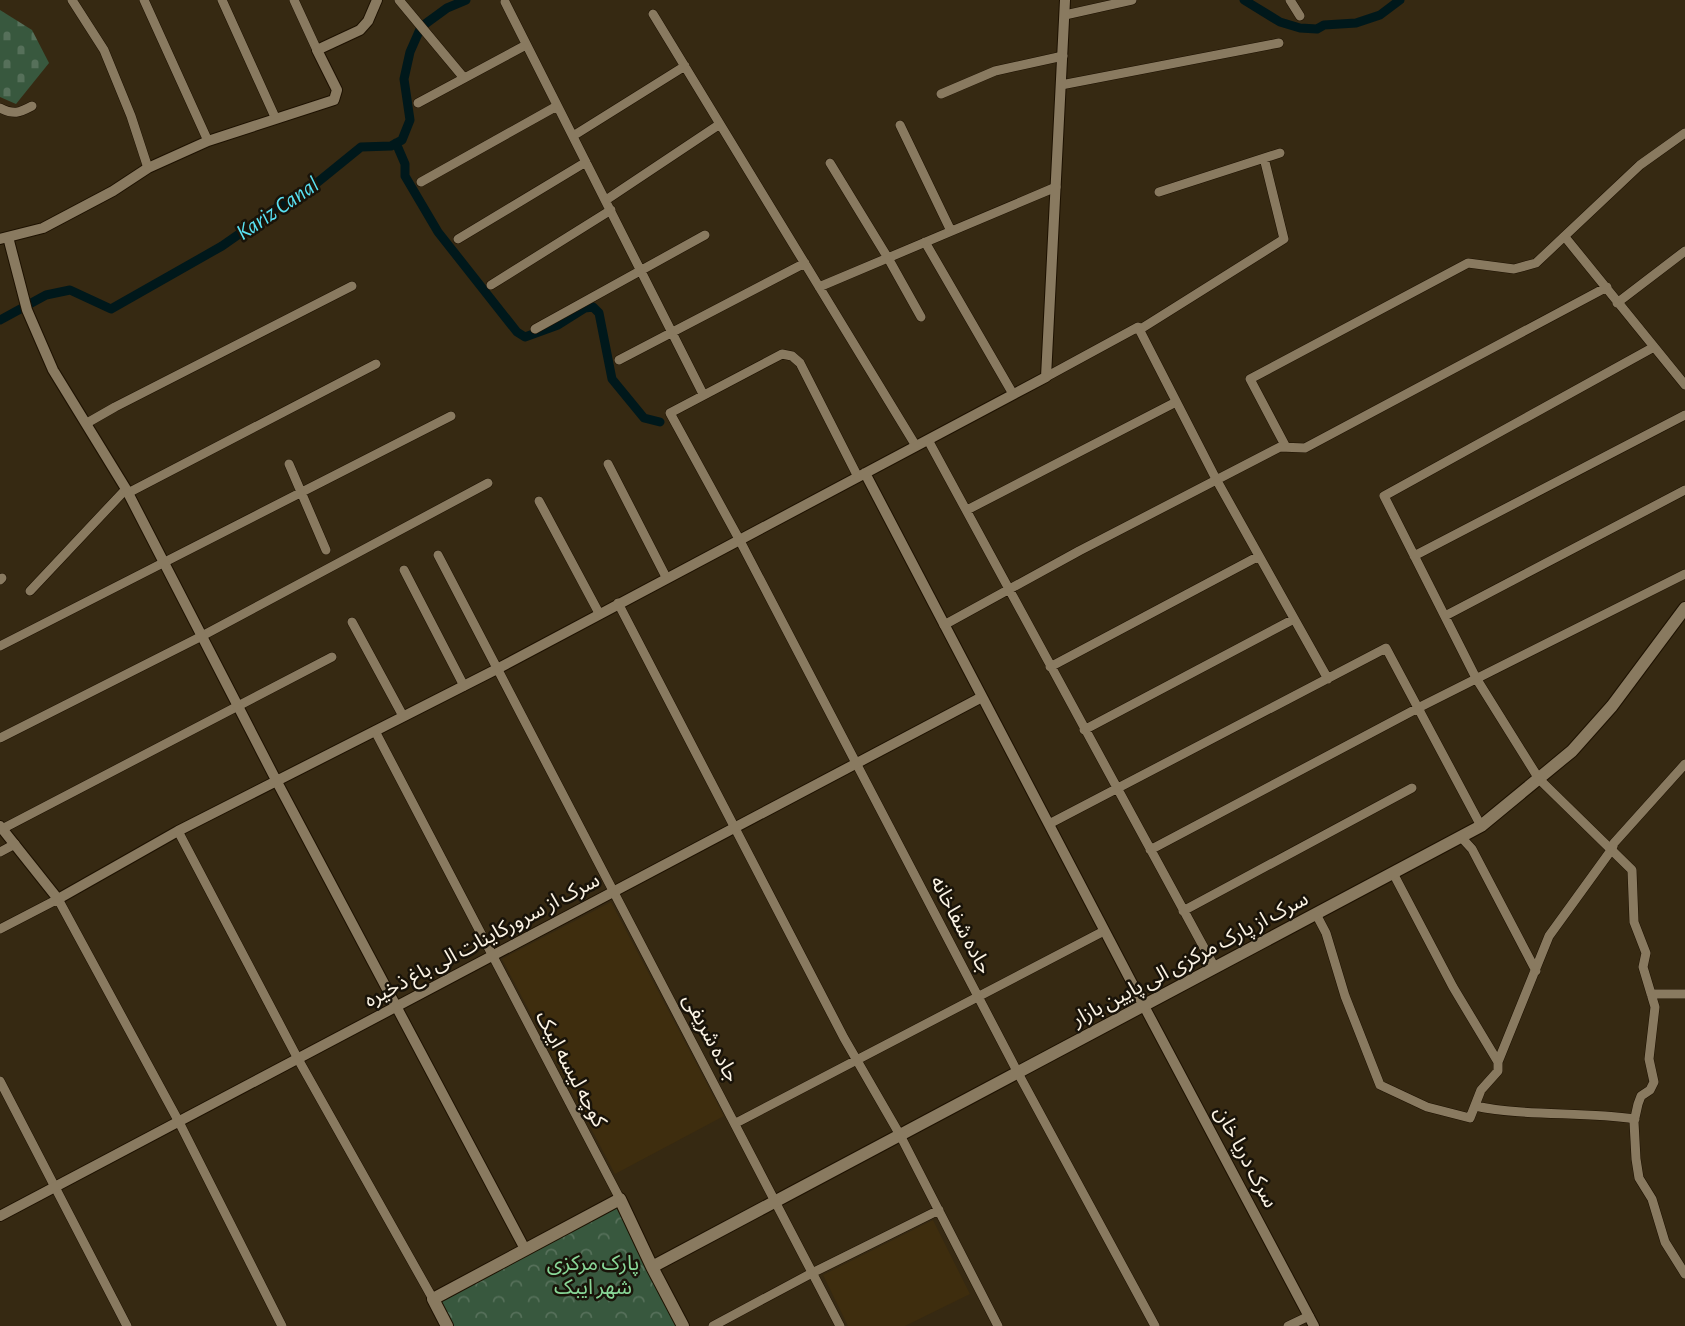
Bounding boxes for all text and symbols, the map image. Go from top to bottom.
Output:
water label: Kariz Canal [232,173,324,245]
street label: سرک از سرورکاینات الی باغ ذخیره [361,869,605,1015]
street label: جاده شفاخانه [926,872,996,978]
street label: سرک از پارک مرکزی الی پایین بازار [1067,888,1313,1033]
street label: جاده شریفی [678,990,743,1086]
street label: کوچه لیسه ایبک [530,1007,611,1132]
street label: سرک دریا خان [1210,1103,1281,1212]
park label: پارک مرکزی شهر ایبک [547,1253,639,1299]

